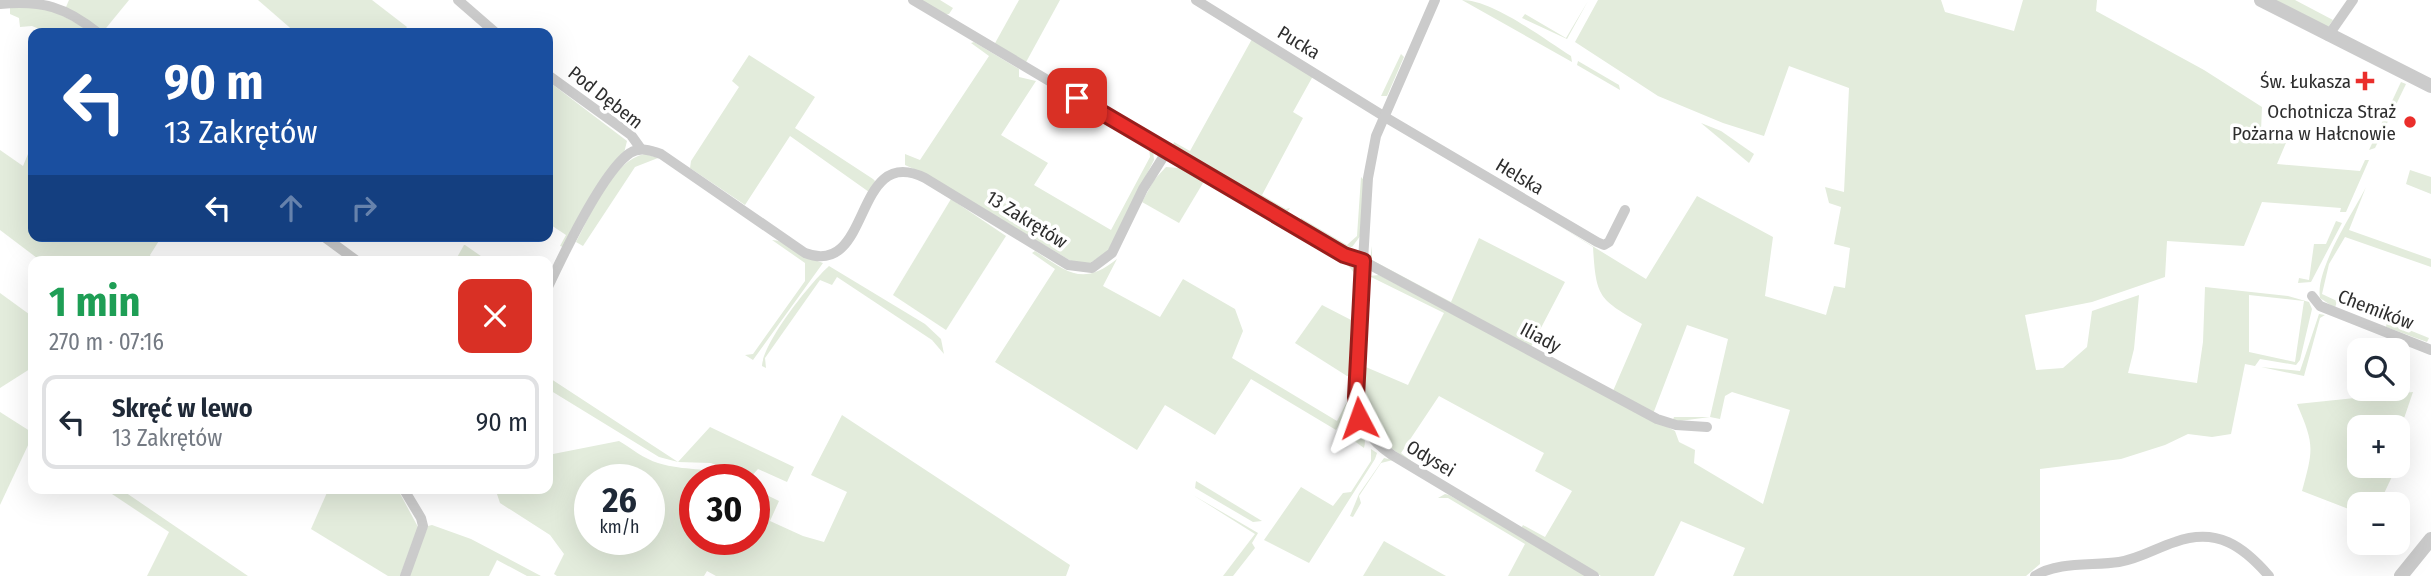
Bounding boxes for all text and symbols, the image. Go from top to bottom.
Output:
street label: Pucka [1273,21,1324,64]
text: 90 m [164,53,264,112]
icon: left [49,56,140,147]
street label: Pod Dębem [564,61,648,134]
pin [1047,68,1107,128]
place label: Św. Łukasza [2260,70,2351,93]
marker: Św. Łukasza [2357,73,2373,89]
icon: arrive [1058,79,1096,117]
place label: Ochotnicza Straż Pożarna w Hałcnowie [2232,100,2396,145]
text: 13 Zakrętów [164,113,318,151]
marker: Ochotnicza Straż Pożarna w Hałcnowie [2402,114,2418,130]
street label: Helska [1492,153,1548,200]
street label: 13 Zakrętów [982,186,1072,254]
icon: left [199,189,237,227]
icon: ahead [272,189,310,227]
icon: right [345,189,383,227]
text: 1 min [49,277,140,327]
button: close [458,279,532,353]
street label: Chemików [2335,285,2418,335]
street label: Iliady [1516,317,1565,358]
text: 270 m · 07:16 [49,328,164,356]
map controls [2347,338,2410,555]
button: search [2347,338,2410,401]
position arrow [1322,381,1396,455]
text: Skręć w lewo [112,393,253,424]
icon: left [53,403,91,441]
text: 90 m [476,407,528,438]
button: + [2347,415,2410,478]
text: 13 Zakrętów [112,424,222,452]
street label: Odysei [1402,435,1459,482]
speed limit sign: 30 [679,464,770,555]
text: 26 [602,479,637,521]
button: − [2347,492,2410,555]
text: km/h [599,516,640,538]

